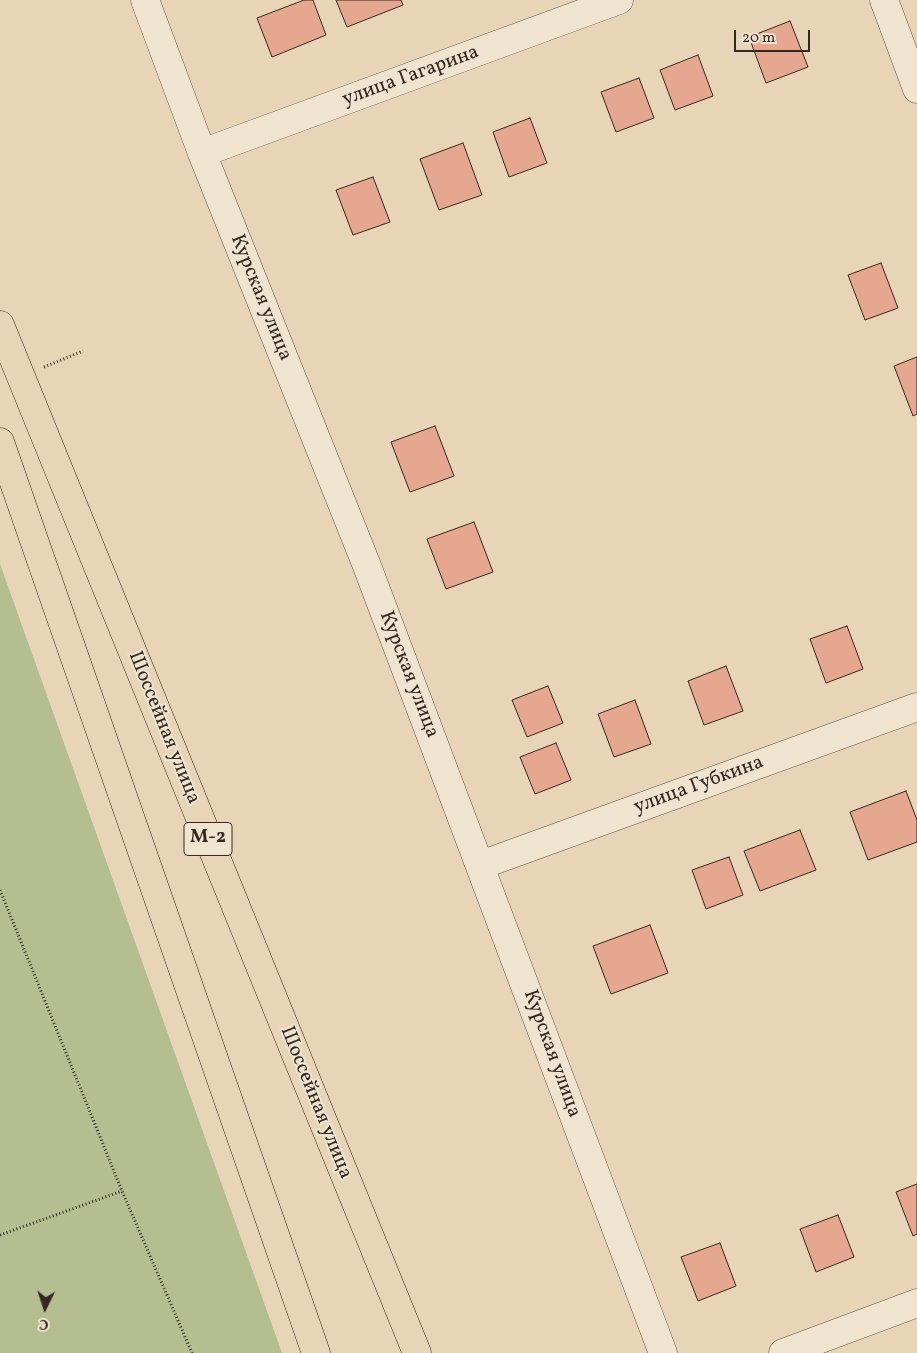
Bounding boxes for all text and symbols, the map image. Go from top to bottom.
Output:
scale bar [737,20,813,52]
text: 20 m [742,28,775,49]
street label: улица Гагарина [339,41,483,113]
street label: Курская улица [224,231,296,365]
street label: Курская улица [373,608,443,742]
street label: Шоссейная улица [121,648,205,808]
street label: улица Губкина [631,751,767,821]
road number: М-2 [184,822,232,856]
street label: Курская улица [517,987,585,1121]
street label: Шоссейная улица [273,1023,357,1183]
north arrow [20,1283,70,1333]
text: С [39,1314,49,1333]

